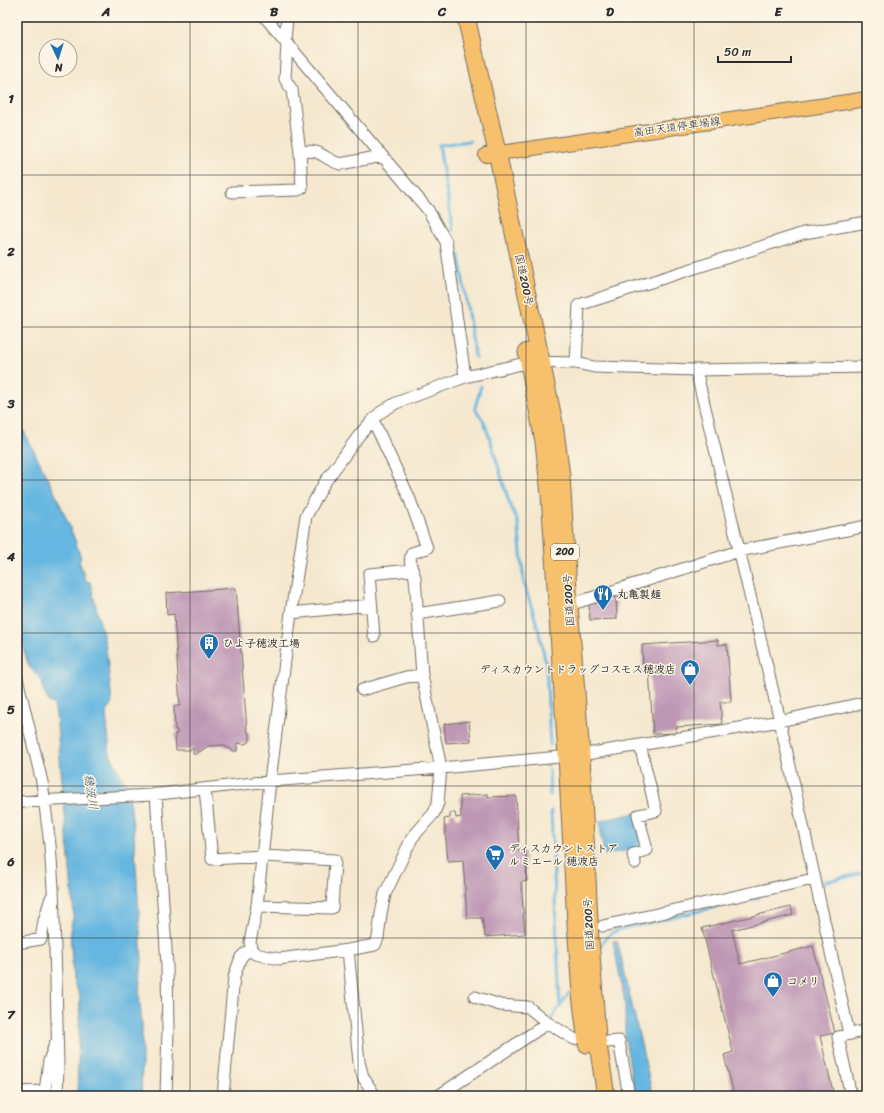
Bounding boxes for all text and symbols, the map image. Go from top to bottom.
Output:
text: A [101,0,110,23]
text: B [270,0,279,23]
text: C [437,0,447,23]
text: D [606,0,614,23]
text: E [774,0,783,23]
north arrow [38,38,78,78]
scale bar [718,38,791,64]
text: 50 m [724,41,751,63]
text: N [54,58,64,77]
text: 1 [8,87,14,110]
street label: 高田天道停車場線 [632,111,722,143]
text: 2 [6,240,15,263]
street label: 国道200号 [509,252,539,308]
text: 3 [6,392,15,415]
road number: 200 [551,544,579,560]
text: 4 [6,545,16,568]
street label: 国道200号 [558,573,580,627]
restaurant icon: 丸亀製麺 [592,583,614,611]
place label: 丸亀製麺 [617,585,661,604]
building icon: ひよ子穂波工場 [198,632,220,660]
place label: ひよ子穂波工場 [223,634,300,653]
shop icon: ディスカウントドラッグコスモス穂波店 [679,658,701,686]
place label: ディスカウントドラッグコスモス穂波店 [480,660,676,679]
text: 5 [7,698,15,721]
water label: 穂波川 [77,772,105,812]
place label: ディスカウントストア ルミエール 穂波店 [509,839,619,871]
supermarket icon: ディスカウントストア ルミエール 穂波店 [484,843,506,871]
text: 6 [6,850,15,873]
street label: 国道200号 [578,897,600,951]
shop icon: コメリ [762,970,784,998]
place label: コメリ [787,972,820,991]
text: 7 [7,1003,16,1026]

